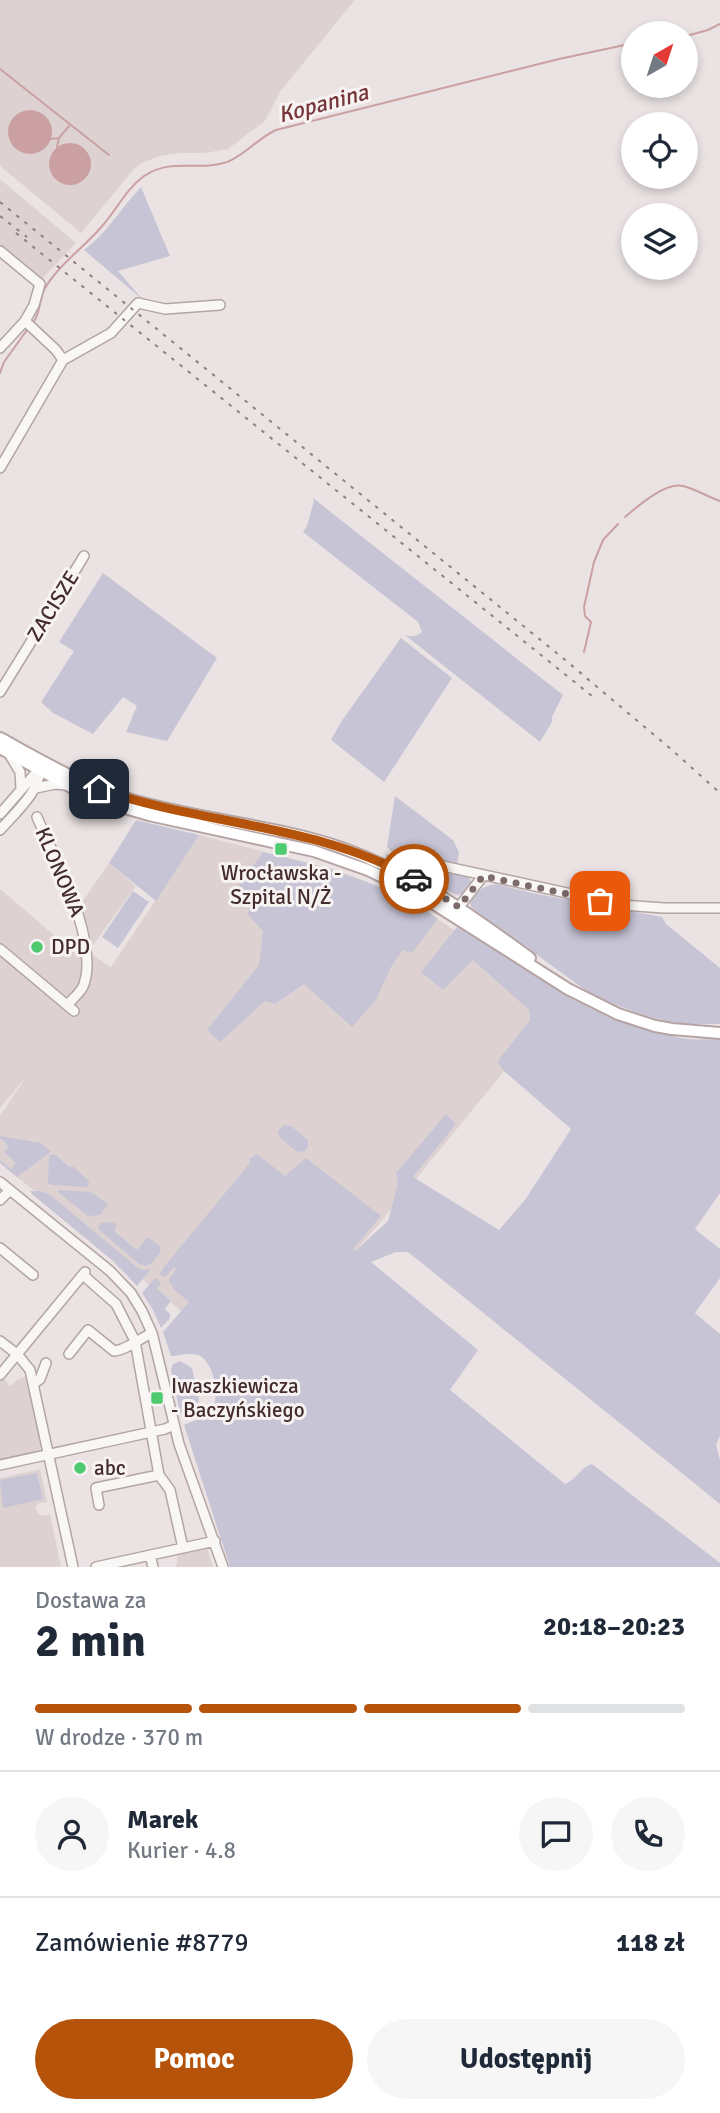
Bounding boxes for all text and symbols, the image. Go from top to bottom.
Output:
north arrow [621,21,698,98]
map controls [621,21,698,280]
water label: Kopanina [275,77,373,129]
button: locate [621,112,698,189]
button: layers [621,203,698,280]
street label: ZACISZE [21,566,85,646]
pin [69,759,129,819]
icon: home [80,770,118,808]
street label: KLONOWA [30,823,91,921]
marker: Wrocławska - Szpital N/Ż [273,841,289,857]
courier [379,844,449,914]
place label: Wrocławska - Szpital N/Ż [221,860,341,910]
icon: car [395,860,433,898]
pin [570,871,630,931]
icon: bag [581,882,619,920]
place label: DPD [51,934,90,960]
marker: DPD [29,939,45,955]
place label: Iwaszkiewicza - Baczyńskiego [171,1373,305,1423]
marker: Iwaszkiewicza - Baczyńskiego [149,1390,165,1406]
place label: abc [94,1455,126,1481]
marker: abc [72,1460,88,1476]
text: Dostawa za [35,1586,146,1615]
text: 20:18–20:23 [543,1611,685,1643]
text: 2 min [35,1613,146,1669]
text: W drodze · 370 m [35,1723,203,1752]
button: person [35,1797,109,1871]
button: chat [519,1797,593,1871]
button: phone [611,1797,685,1871]
text: Marek [127,1804,198,1836]
text: Kurier · 4.8 [127,1836,236,1865]
text: Zamówienie #8779 [35,1927,248,1959]
text: 118 zł [616,1927,685,1959]
button: Pomoc [35,2019,353,2099]
button: Udostępnij [367,2019,685,2099]

